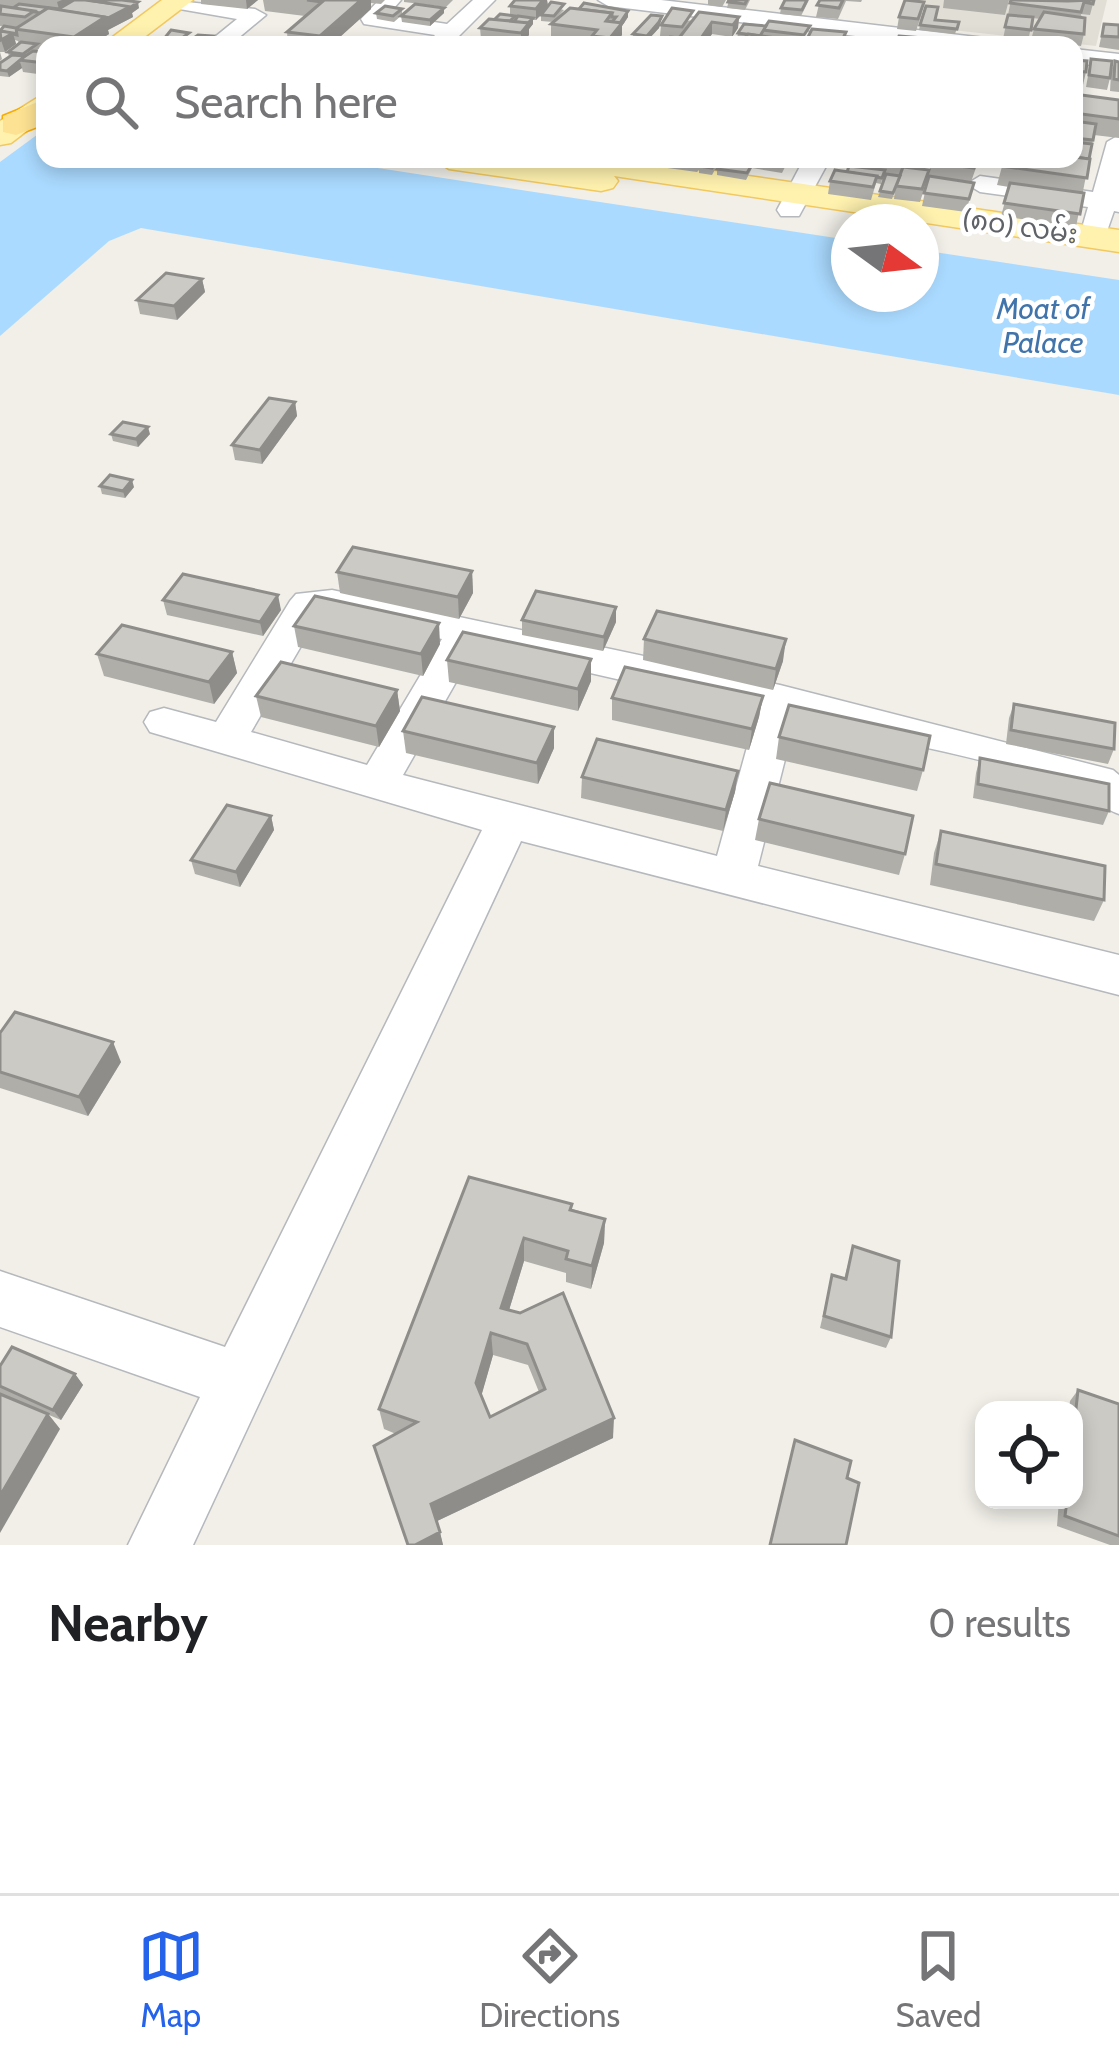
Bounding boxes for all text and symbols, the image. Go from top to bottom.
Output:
search box [36,36,1083,168]
icon: search [78,69,144,135]
text: Search here [174,75,398,129]
street label: (၈၀) လမ်း [960,200,1080,250]
north arrow [831,204,939,312]
water label: Moat of Palace [995,290,1092,361]
map controls [975,1401,1083,1509]
button: locate [975,1401,1083,1509]
text: Nearby [48,1592,208,1654]
text: 0 results [928,1599,1071,1647]
tab: Map [138,1923,204,2035]
tab: Directions [479,1923,620,2035]
tab: Saved [896,1923,981,2035]

